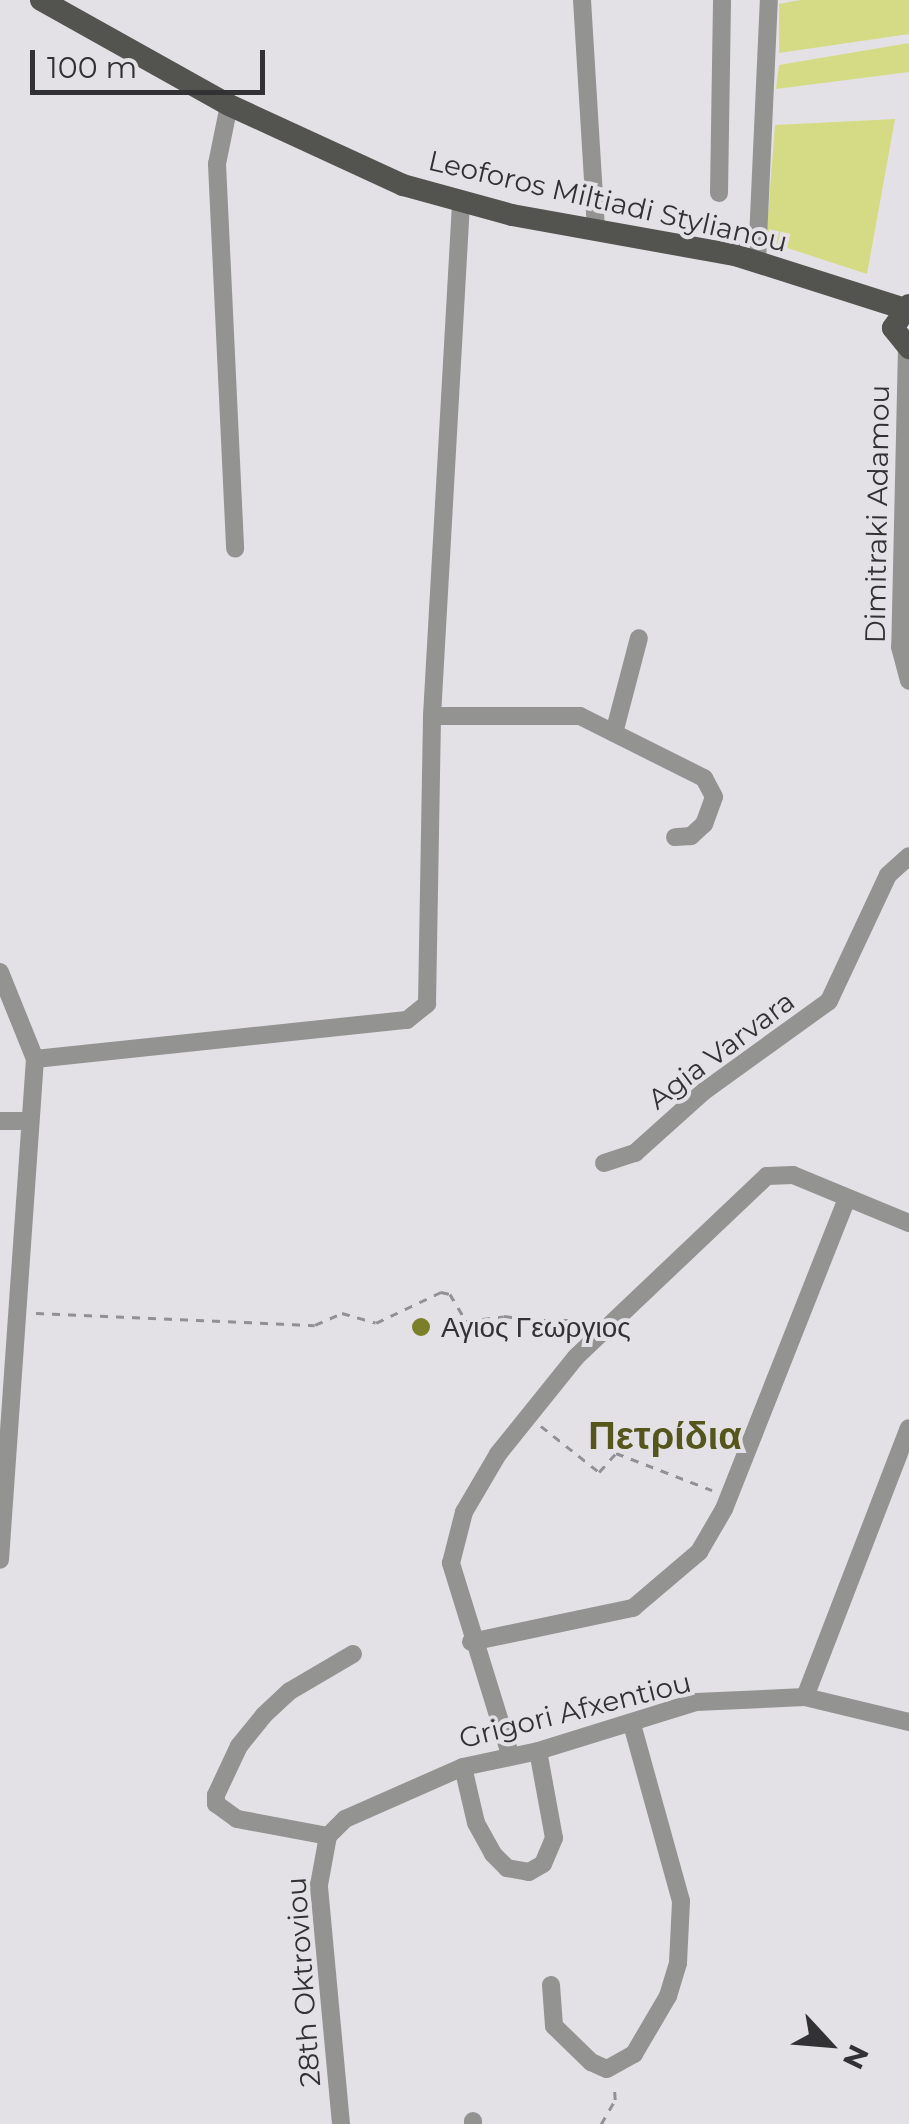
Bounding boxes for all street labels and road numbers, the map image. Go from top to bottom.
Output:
street label: Leoforos Miltiadi Stylianou [425,143,791,259]
street label: Dimitraki Adamou [858,384,896,644]
street label: Agia Varvara [641,984,801,1116]
street label: Grigori Afxentiou [455,1665,695,1755]
street label: 28th Oktroviou [279,1876,327,2088]

